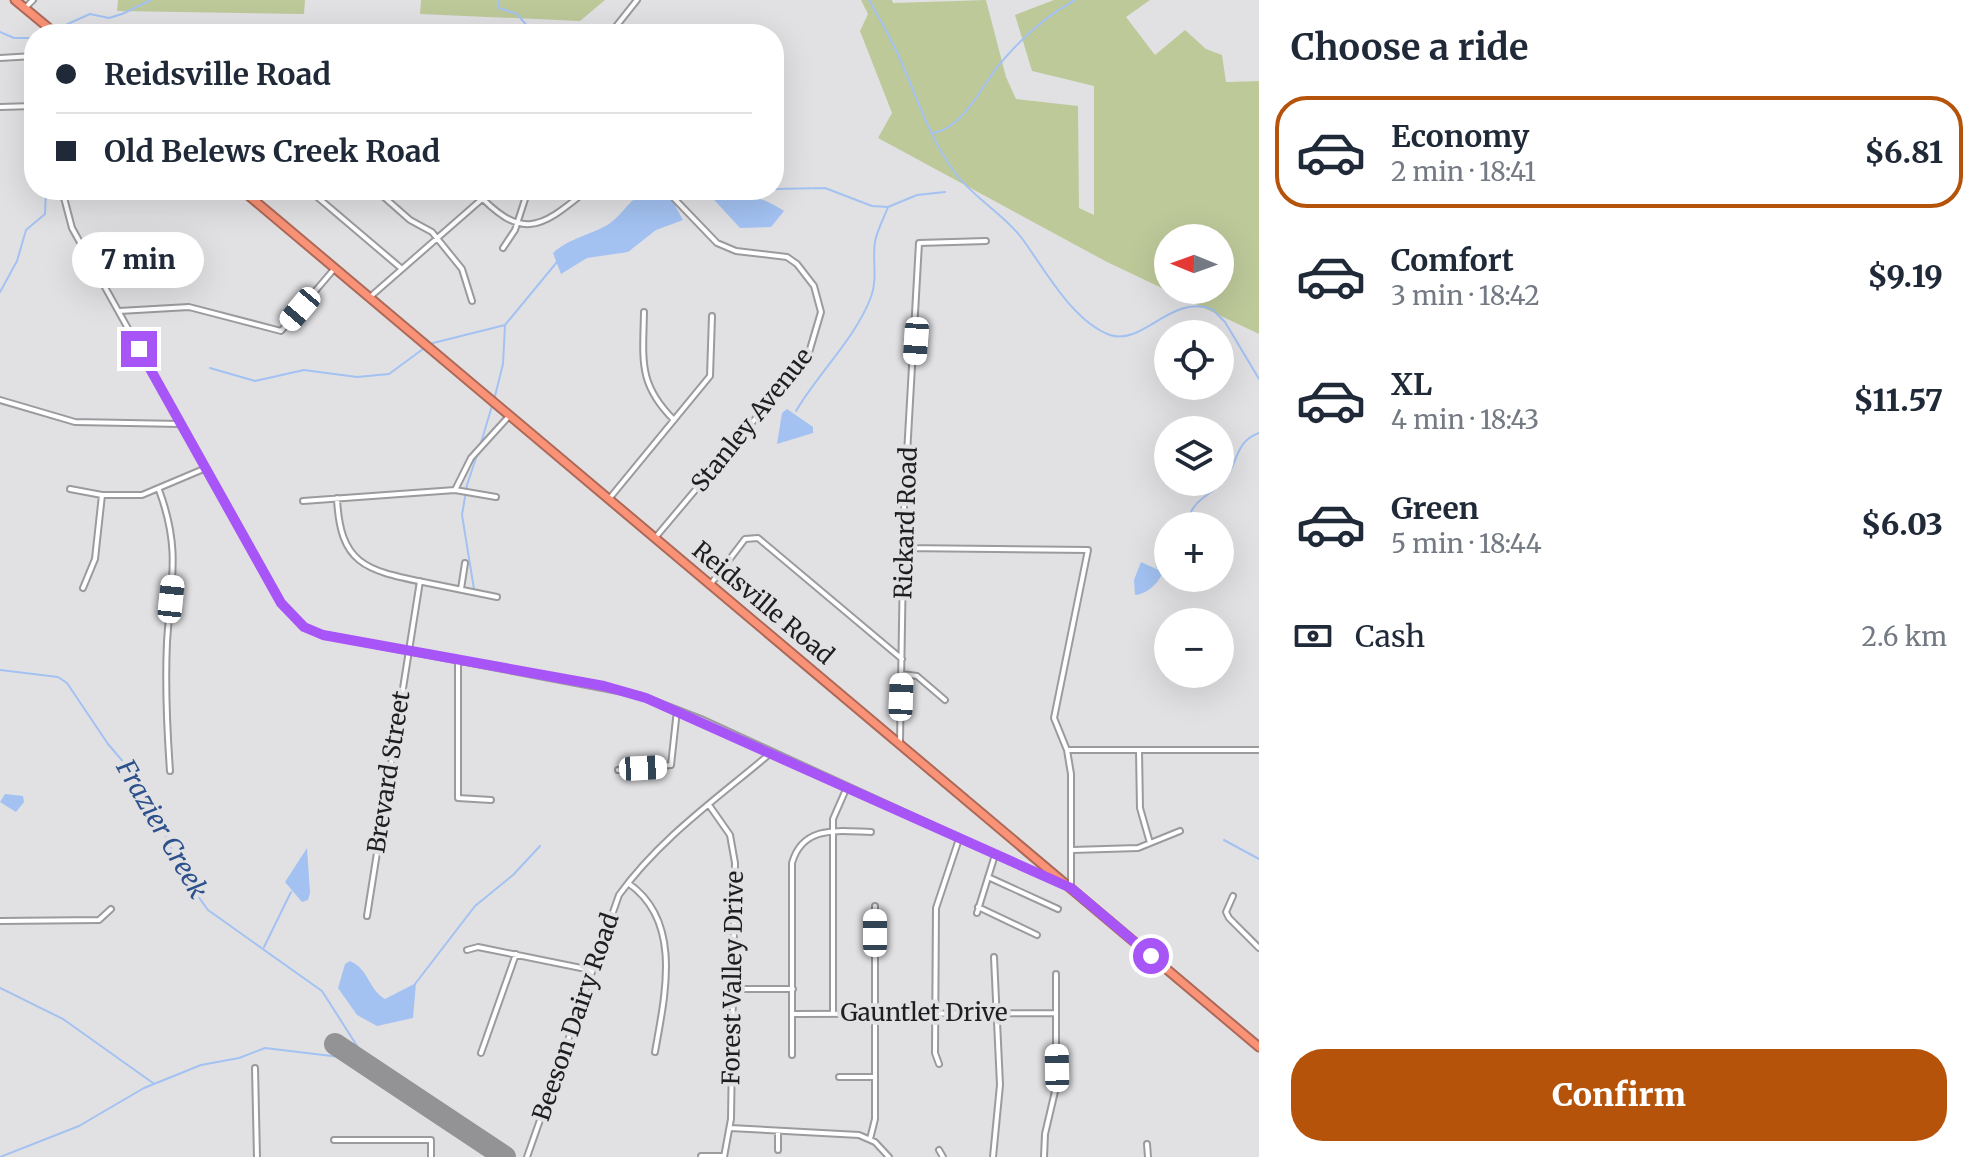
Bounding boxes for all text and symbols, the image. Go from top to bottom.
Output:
text: Choose a ride [1291,25,1528,70]
text: Reidsville Road [104,55,331,93]
icon: car [1295,116,1367,188]
text: Economy [1391,117,1529,155]
text: Old Belews Creek Road [104,132,440,170]
text: $6.81 [1864,133,1943,171]
text: 2 min · 18:41 [1391,155,1536,188]
north arrow [1154,224,1234,304]
map controls [1154,224,1234,688]
callout: 7 min [73,233,205,289]
icon: car [1295,240,1367,312]
text: Comfort [1391,241,1514,279]
text: 7 min [101,243,175,276]
text: $9.19 [1868,257,1943,295]
text: 3 min · 18:42 [1391,279,1540,312]
car [275,283,325,335]
car [902,316,930,366]
button: locate [1154,320,1234,400]
route end [121,331,157,367]
street label: Stanley Avenue [684,341,819,498]
icon: car [1295,364,1367,436]
text: XL [1391,365,1432,403]
text: $11.57 [1854,381,1943,419]
text: 4 min · 18:43 [1391,403,1539,436]
button: layers [1154,416,1234,496]
street label: Rickard Road [887,446,924,600]
icon: car [1295,488,1367,560]
text: Green [1391,489,1479,527]
text: $6.03 [1861,505,1943,543]
button: + [1154,512,1234,592]
text: 5 min · 18:44 [1391,527,1542,560]
street label: Reidsville Road [686,534,841,671]
car [157,574,185,624]
button: − [1154,608,1234,688]
icon: cash [1291,614,1335,658]
text: Cash [1355,617,1425,655]
text: 2.6 km [1861,620,1947,653]
car [888,673,914,721]
street label: Brevard Street [360,688,417,855]
water label: Frazier Creek [109,753,215,904]
car [618,755,668,781]
street label: Forest Valley Drive [715,870,750,1085]
street label: Beeson Dairy Road [525,909,626,1125]
car [863,909,887,957]
route start [1133,938,1169,974]
street label: Gauntlet Drive [840,997,1008,1028]
car [1045,1044,1069,1092]
button: Confirm [1291,1049,1947,1141]

